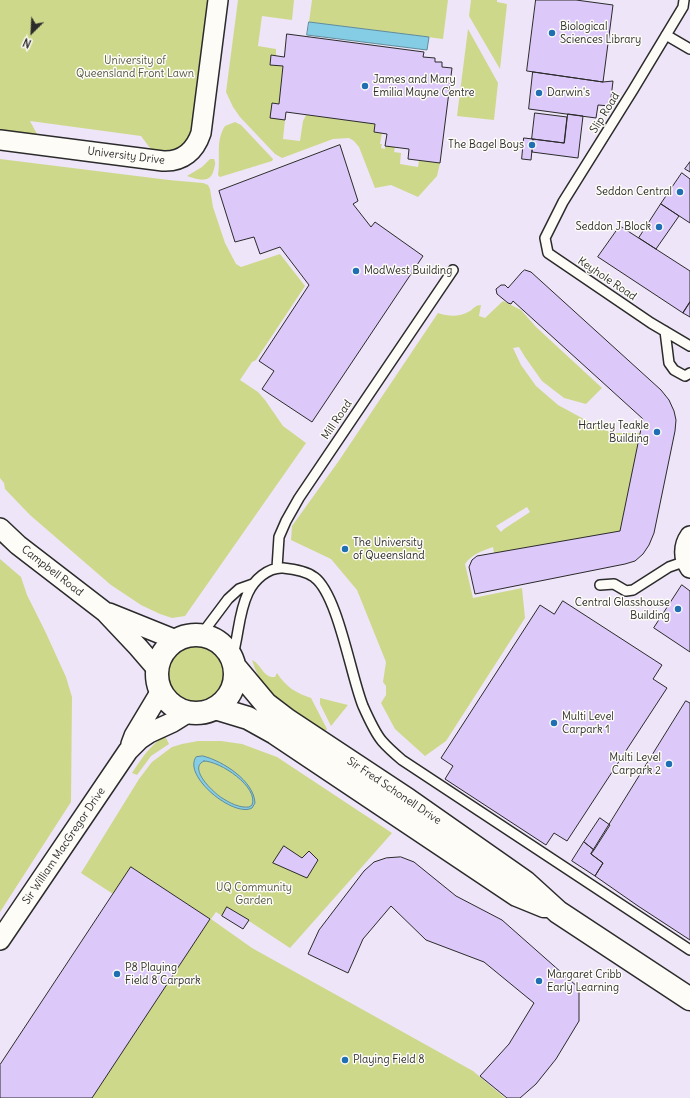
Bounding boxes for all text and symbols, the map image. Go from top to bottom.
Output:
north arrow [12,12,52,52]
place label: Biological Sciences Library [560,20,641,46]
marker: Biological Sciences Library [547,28,557,38]
text: N [21,35,33,51]
park label: University of Queensland Front Lawn [76,54,194,80]
place label: James and Mary Emilia Mayne Centre [373,73,475,99]
marker: James and Mary Emilia Mayne Centre [360,81,370,91]
place label: Darwin's [547,86,590,100]
marker: Darwin's [534,88,544,98]
street label: Slip Road [587,90,623,136]
place label: The Bagel Boys [448,138,524,152]
marker: The Bagel Boys [527,140,537,150]
street label: University Drive [86,145,166,167]
place label: Seddon Central [596,185,672,199]
marker: Seddon Central [675,187,685,197]
place label: Seddon J Block [575,220,651,234]
marker: Seddon J Block [654,222,664,232]
street label: Keyhole Road [575,255,639,303]
place label: ModWest Building [364,264,452,278]
marker: ModWest Building [351,266,361,276]
street label: Mill Road [319,398,355,442]
place label: Hartley Teakle Building [578,419,649,445]
marker: Hartley Teakle Building [652,427,662,437]
place label: The University of Queensland [353,536,425,562]
street label: Campbell Road [19,543,85,599]
marker: The University of Queensland [340,544,350,554]
place label: Central Glasshouse Building [575,596,670,622]
marker: Central Glasshouse Building [673,604,683,614]
place label: Multi Level Carpark 1 [562,710,614,736]
marker: Multi Level Carpark 1 [549,718,559,728]
place label: Multi Level Carpark 2 [609,751,661,777]
street label: Sir Fred Schonell Drive [344,755,444,827]
marker: Multi Level Carpark 2 [664,759,674,769]
street label: Sir William MacGregor Drive [20,785,108,907]
park label: UQ Community Garden [216,881,292,907]
place label: P8 Playing Field 8 Carpark [125,961,201,987]
place label: Margaret Cribb Early Learning [547,968,622,994]
marker: P8 Playing Field 8 Carpark [112,969,122,979]
marker: Margaret Cribb Early Learning [534,976,544,986]
place label: Playing Field 8 [353,1053,425,1067]
marker: Playing Field 8 [340,1055,350,1065]

